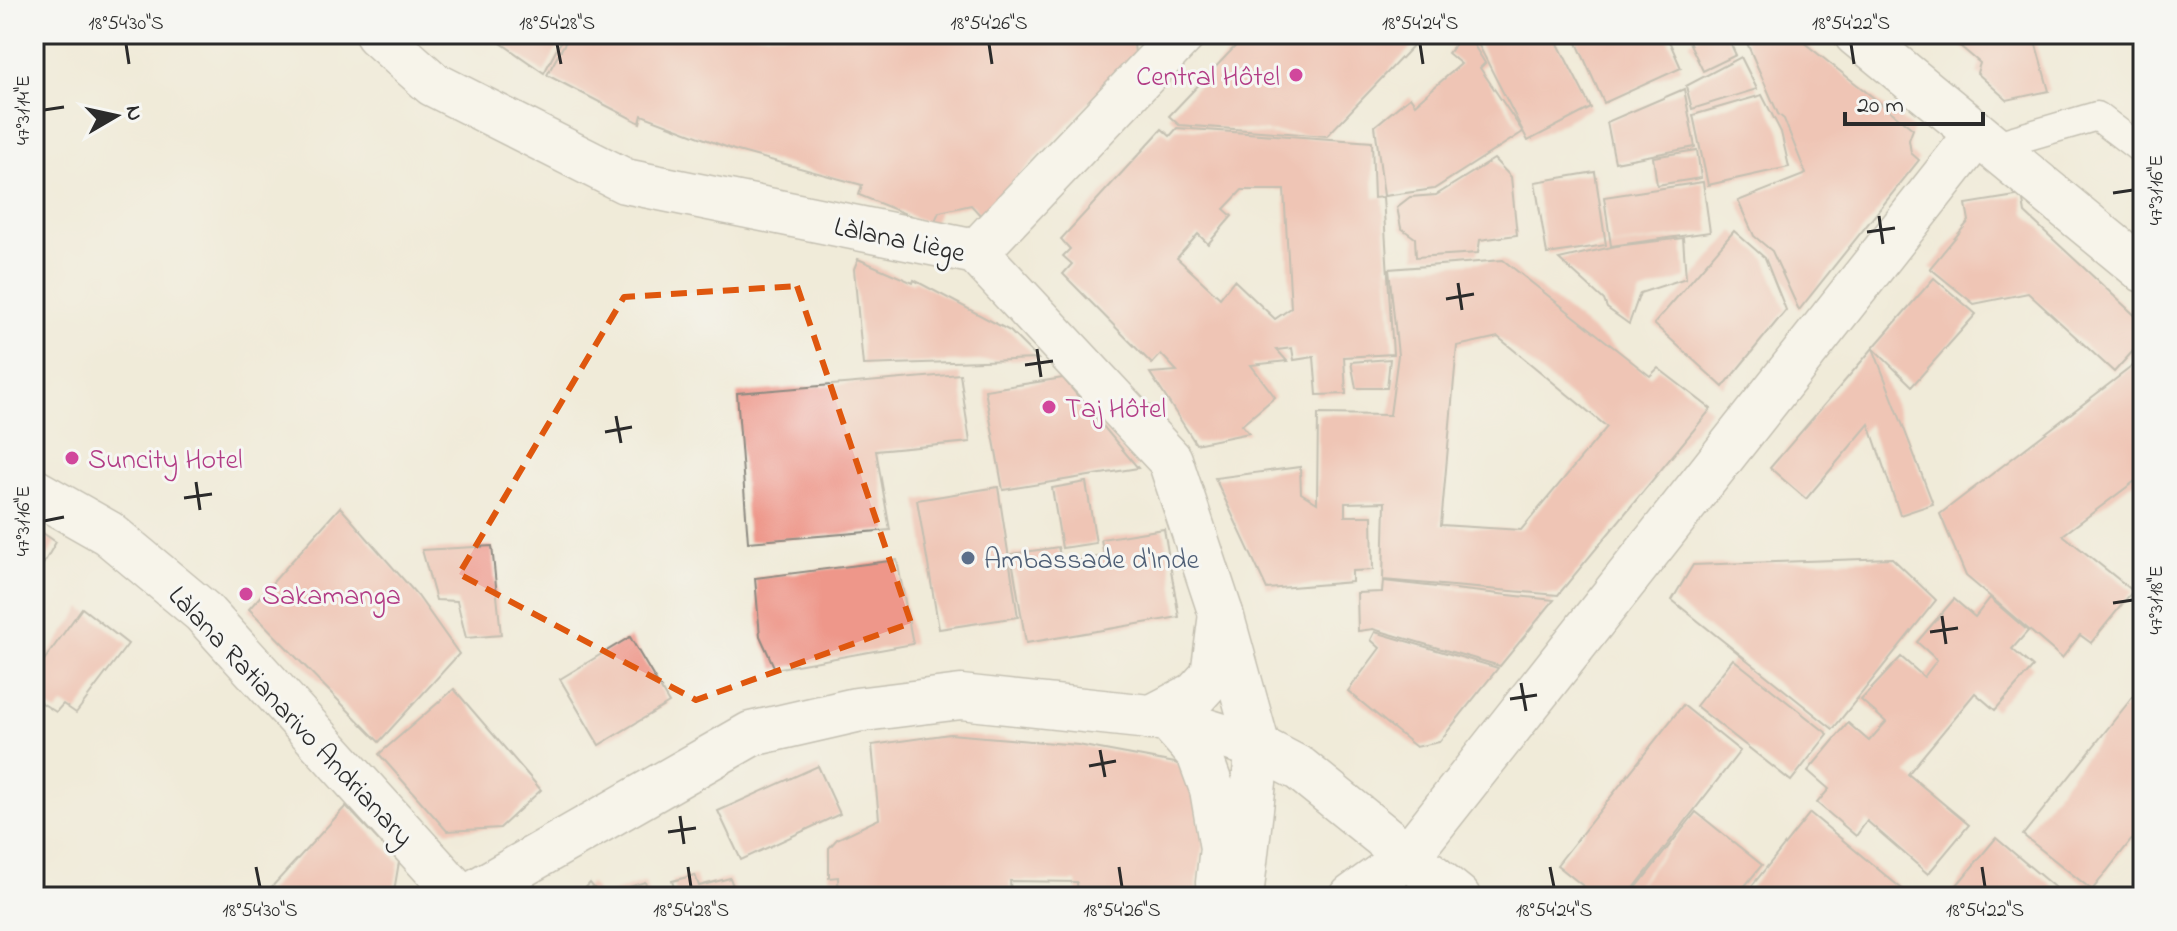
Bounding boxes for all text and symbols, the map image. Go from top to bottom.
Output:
text: 18°54'30"S [88,10,164,39]
text: 18°54'28"S [519,10,595,39]
text: 18°54'26"S [950,10,1028,39]
text: 18°54'24"S [1382,10,1459,39]
text: 18°54'22"S [1812,10,1890,39]
place label: Central Hôtel [1136,58,1280,99]
marker: Central Hôtel [1287,66,1305,84]
text: 47°31'14"E [10,75,39,145]
north arrow [76,76,156,156]
scale bar [1845,76,1983,126]
text: 20 m [1857,89,1904,124]
text: N [116,103,150,123]
text: 47°31'16"E [2143,155,2172,225]
street label: Làlana Liège [830,208,969,275]
place label: Taj Hôtel [1065,390,1166,431]
marker: Taj Hôtel [1040,398,1058,416]
place label: Suncity Hotel [88,441,243,482]
marker: Suncity Hotel [63,449,81,467]
text: 47°31'16"E [10,486,39,556]
place label: Ambassade d'Inde [984,541,1200,582]
marker: Ambassade d'Inde [959,549,977,567]
text: 47°31'18"E [2143,565,2172,635]
place label: Sakamanga [262,577,401,618]
street label: Làlana Ratianarivo Andrianary [157,578,422,857]
marker: Sakamanga [237,585,255,603]
text: 18°54'30"S [222,897,298,926]
text: 18°54'28"S [653,897,729,926]
text: 18°54'26"S [1083,897,1161,926]
text: 18°54'24"S [1516,897,1593,926]
text: 18°54'22"S [1946,897,2024,926]

